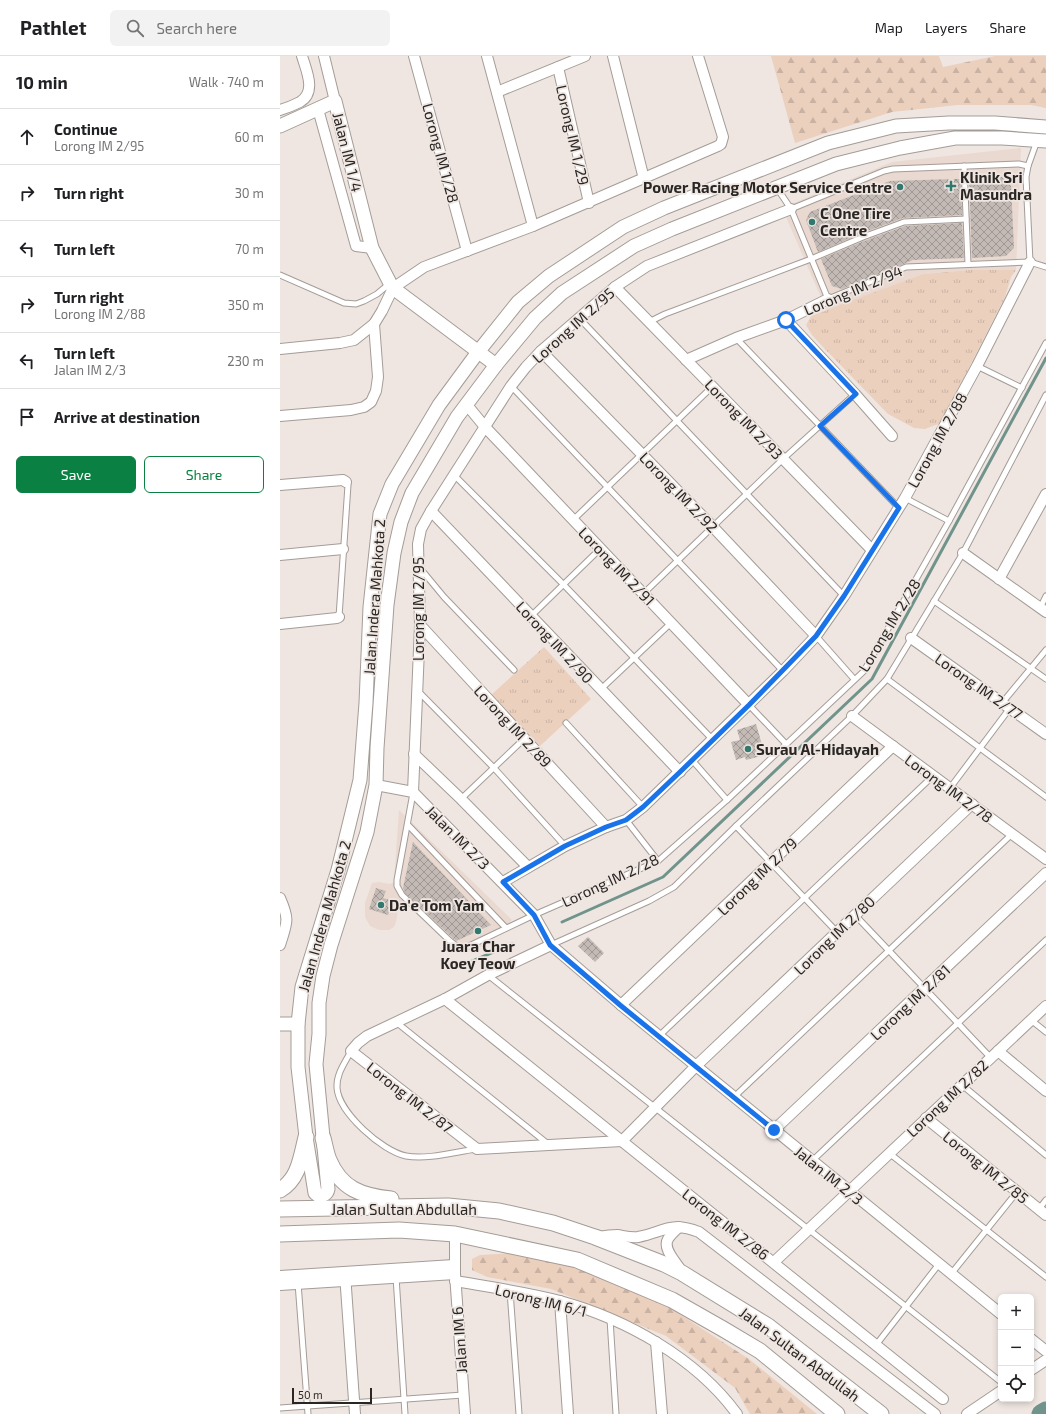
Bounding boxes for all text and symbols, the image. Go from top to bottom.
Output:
search box [110,10,390,46]
text: Pathlet [20,16,86,39]
icon: search [124,17,146,39]
text: Search here [156,19,237,37]
text: Map [875,19,903,36]
text: Layers [925,19,967,36]
text: Share [989,19,1026,36]
text: 10 min [16,72,68,92]
text: Walk · 740 m [189,74,264,90]
street label: Lorong IM 1/29 [553,83,593,187]
street label: Lorong IM 1/28 [419,101,463,205]
street label: Jalan IM 1/4 [329,110,367,194]
text: Continue [54,120,117,138]
icon: ahead [16,126,38,148]
text: 60 m [234,129,264,145]
text: Lorong IM 2/95 [54,138,144,154]
place label: Klinik Sri Masundra [960,168,1032,203]
place label: Power Racing Motor Service Centre [643,178,892,196]
marker: Klinik Sri Masundra [945,180,957,192]
icon: right [16,182,38,204]
marker: Power Racing Motor Service Centre [895,182,905,192]
text: Turn right [54,184,124,202]
text: 30 m [235,185,264,201]
place label: C One Tire Centre [820,204,891,239]
marker: C One Tire Centre [807,217,817,227]
icon: left [16,238,38,260]
text: Turn left [54,240,115,258]
text: 70 m [235,241,264,257]
street label: Lorong IM 2/94 [801,261,905,319]
street label: Lorong IM 2/95 [528,283,618,367]
text: Turn right [54,288,124,306]
icon: right [16,294,38,316]
text: 350 m [228,297,264,313]
text: Lorong IM 2/88 [54,306,146,322]
route start [777,311,795,329]
text: Turn left [54,344,115,362]
icon: left [16,350,38,372]
text: 230 m [227,353,264,369]
text: Jalan IM 2/3 [54,362,126,378]
street label: Lorong IM 2/93 [701,375,787,463]
street label: Lorong IM 2/88 [903,389,971,491]
icon: arrive [16,406,38,428]
text: Arrive at destination [54,408,200,426]
street label: Lorong IM 2/92 [636,448,722,536]
button: Save [16,456,136,493]
button: Share [144,456,264,493]
street label: Jalan Indera Mahkota 2 [360,518,388,676]
street label: Lorong IM 2/91 [575,523,659,609]
street label: Lorong IM 2/95 [409,557,427,661]
street label: Lorong IM 2/28 [854,575,924,675]
street label: Lorong IM 2/90 [513,597,597,687]
street label: Lorong IM 2/77 [932,649,1027,723]
street label: Lorong IM 2/89 [471,681,555,771]
place label: Surau Al-Hidayah [756,740,879,759]
marker: Surau Al-Hidayah [743,744,753,754]
street label: Lorong IM 2/78 [901,750,997,826]
street label: Jalan IM 2/3 [422,801,494,873]
street label: Lorong IM 2/79 [713,833,801,919]
street label: Jalan Indera Mahkota 2 [294,838,354,994]
street label: Lorong IM 2/28 [559,850,661,910]
street label: Lorong IM 2/80 [790,892,878,978]
place label: Da'e Tom Yam [389,896,484,914]
marker: Da'e Tom Yam [376,900,386,910]
marker: Juara Char Koey Teow [473,926,483,936]
place label: Juara Char Koey Teow [440,937,516,973]
street label: Lorong IM 2/81 [866,960,954,1044]
street label: Lorong IM 2/82 [902,1056,992,1140]
street label: Lorong IM 2/87 [363,1058,457,1136]
route end [765,1121,783,1139]
street label: Lorong IM 2/85 [940,1127,1032,1207]
street label: Jalan IM 2/3 [791,1142,867,1208]
street label: Lorong IM 2/86 [679,1184,773,1264]
street label: Jalan Sultan Abdullah [331,1200,477,1218]
street label: Lorong IM 6/1 [493,1280,589,1320]
map controls [998,1294,1034,1402]
button: + [998,1294,1034,1330]
street label: Jalan Sultan Abdullah [736,1303,864,1405]
street label: Jalan IM 6 [448,1306,470,1374]
button: − [998,1330,1034,1366]
button: locate [998,1366,1034,1402]
scale bar [292,1386,372,1405]
text: 50 m [298,1388,323,1401]

